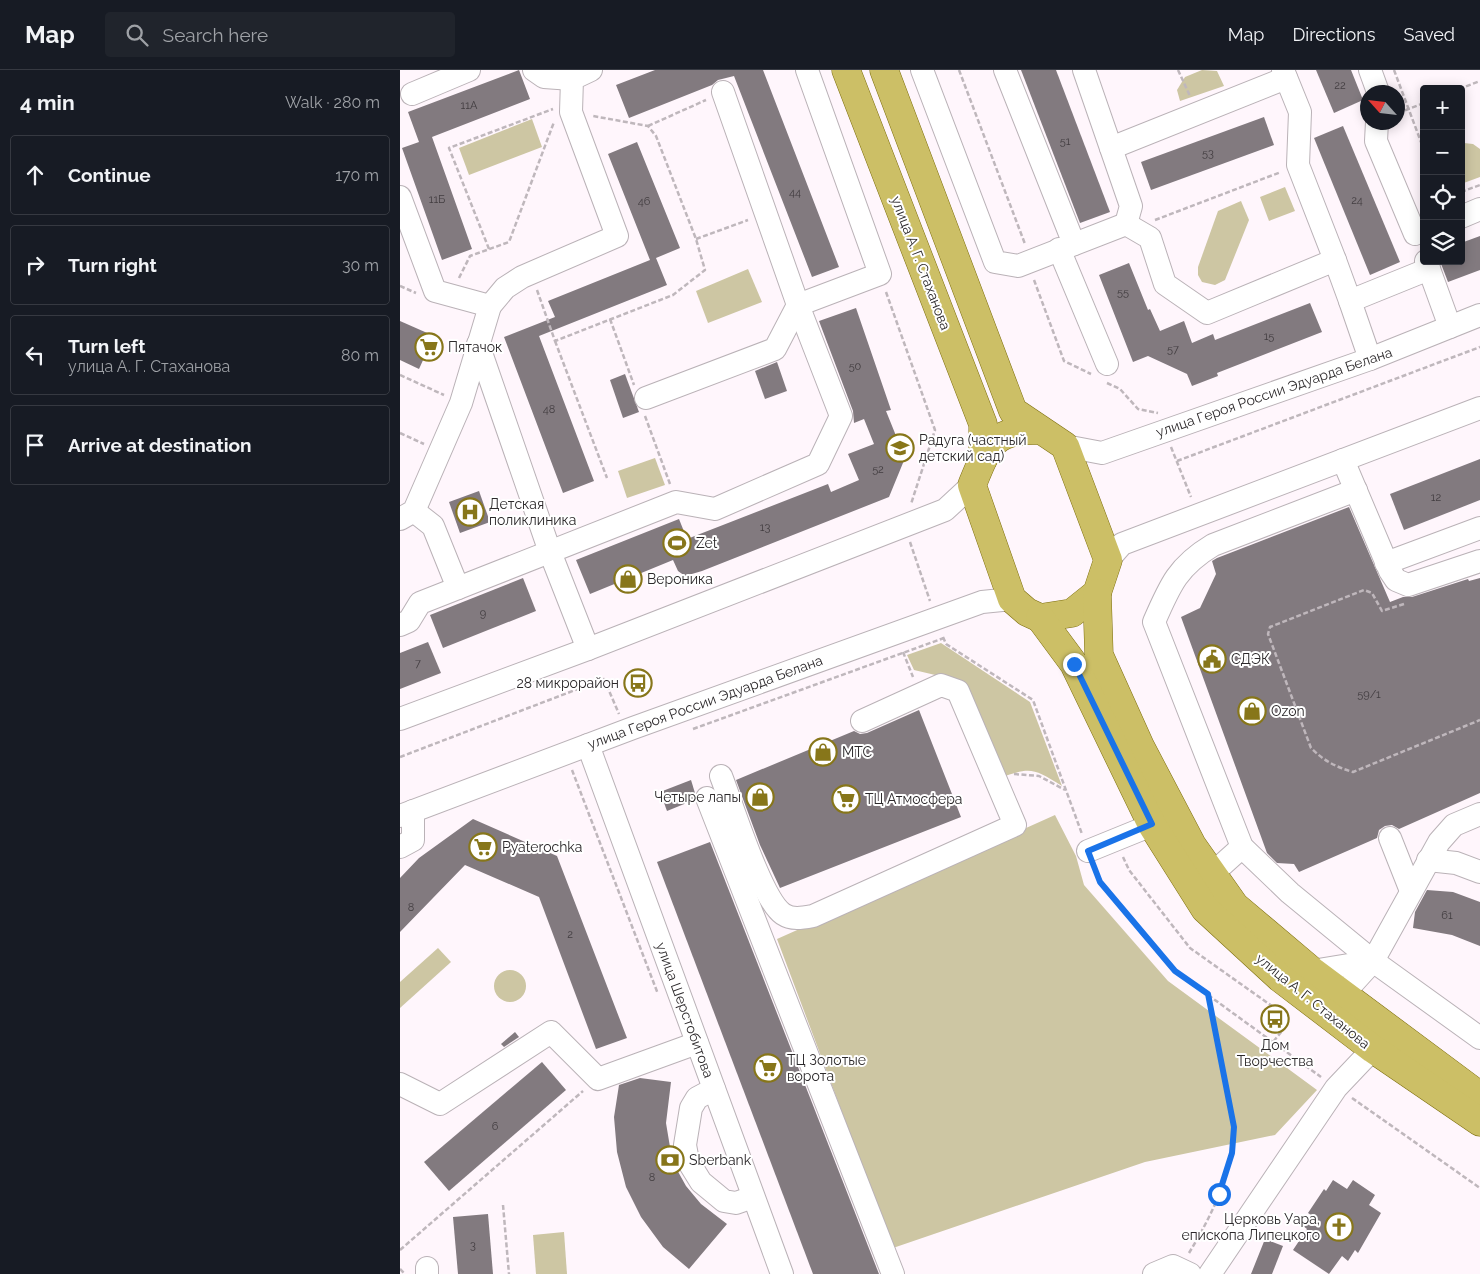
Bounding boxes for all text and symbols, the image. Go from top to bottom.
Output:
search box [105,12,455,57]
text: Map [25,20,75,49]
icon: search [123,21,151,49]
text: Search here [163,24,268,46]
text: Map [1228,24,1264,45]
text: Directions [1292,24,1376,45]
text: Saved [1404,24,1455,45]
house number: 22 [1334,79,1346,92]
north arrow [1360,85,1405,130]
map controls [1420,85,1465,265]
button: + [1420,85,1465,130]
text: 4 min [20,90,75,115]
text: Walk · 280 m [285,93,380,112]
house number: 11А [461,99,478,112]
button: − [1420,130,1465,175]
house number: 51 [1060,135,1071,148]
house number: 53 [1202,147,1214,160]
icon: ahead [21,161,49,189]
text: Continue [68,164,151,186]
text: 170 m [335,166,379,185]
button: locate [1420,175,1465,220]
house number: 44 [789,186,801,199]
house number: 11Б [429,193,445,206]
street label: улица А. Г. Стаханова [888,194,954,332]
house number: 24 [1351,194,1363,207]
house number: 46 [638,195,651,208]
button: layers [1420,220,1465,265]
icon: right [21,251,49,279]
text: Turn right [68,254,157,276]
text: 30 m [342,256,379,275]
house number: 55 [1117,286,1129,299]
house number: 15 [1264,330,1274,343]
supermarket icon: Пятачок [414,332,444,362]
text: Turn left [68,335,145,357]
place label: Пятачок [448,339,502,355]
icon: left [21,341,49,369]
house number: 57 [1167,343,1179,356]
street label: улица Героя России Эдуарда Белана [1154,344,1394,440]
text: 80 m [341,346,379,365]
text: улица А. Г. Стаханова [68,357,230,376]
house number: 50 [849,360,862,373]
house number: 48 [543,403,555,416]
icon: arrive [21,431,49,459]
place label: Радуга (частный детский сад) [919,432,1027,464]
school or university icon: Радуга (частный детский сад) [885,433,915,463]
text: Arrive at destination [68,434,252,456]
house number: 52 [872,463,884,476]
house number: 12 [1431,491,1441,504]
place label: Детская поликлиника [489,496,577,528]
hospital icon: Детская поликлиника [455,497,485,527]
house number: 13 [760,521,770,534]
sports icon: Zet [662,528,692,558]
place label: Zet [696,535,718,551]
shop icon: Вероника [613,564,643,594]
place label: Вероника [647,571,713,587]
house number: 9 [480,607,486,620]
public building icon: СДЭК [1197,644,1227,674]
place label: СДЭК [1231,651,1270,667]
street label: улица Героя России Эдуарда Белана [585,652,825,752]
route end [1063,653,1086,676]
house number: 7 [415,657,421,670]
bus stop icon: 28 микрорайон [623,668,653,698]
place label: 28 микрорайон [516,675,619,691]
house number: 59/1 [1357,688,1381,701]
shop icon: Ozon [1237,696,1267,726]
place label: Ozon [1271,703,1305,719]
shop icon: МТС [808,737,838,767]
place label: МТС [842,744,872,760]
shop icon: Четыре лапы [745,782,775,812]
supermarket icon: ТЦ Атмосфера [831,784,861,814]
place label: Четыре лапы [654,789,741,805]
place label: ТЦ Атмосфера [865,791,963,807]
supermarket icon: Pyaterochka [468,832,498,862]
place label: Pyaterochka [502,839,582,855]
house number: 8 [408,901,414,914]
house number: 61 [1441,909,1453,922]
house number: 2 [567,928,573,941]
street label: улица Шерстобитова [653,940,717,1080]
street label: улица А. Г. Стаханова [1253,950,1373,1052]
bus stop icon: Дом Творчества [1260,1004,1290,1034]
place label: Дом Творчества [1237,1037,1313,1069]
place label: ТЦ Золотые ворота [787,1052,866,1084]
supermarket icon: ТЦ Золотые ворота [753,1053,783,1083]
house number: 6 [492,1120,499,1133]
bank icon: Sberbank [655,1145,685,1175]
place label: Sberbank [689,1152,752,1168]
house number: 8 [649,1171,655,1184]
route start [1208,1183,1231,1206]
place label: Церковь Уара, епископа Липецкого [1181,1211,1320,1243]
church icon: Церковь Уара, епископа Липецкого [1324,1212,1354,1242]
house number: 3 [470,1239,476,1252]

